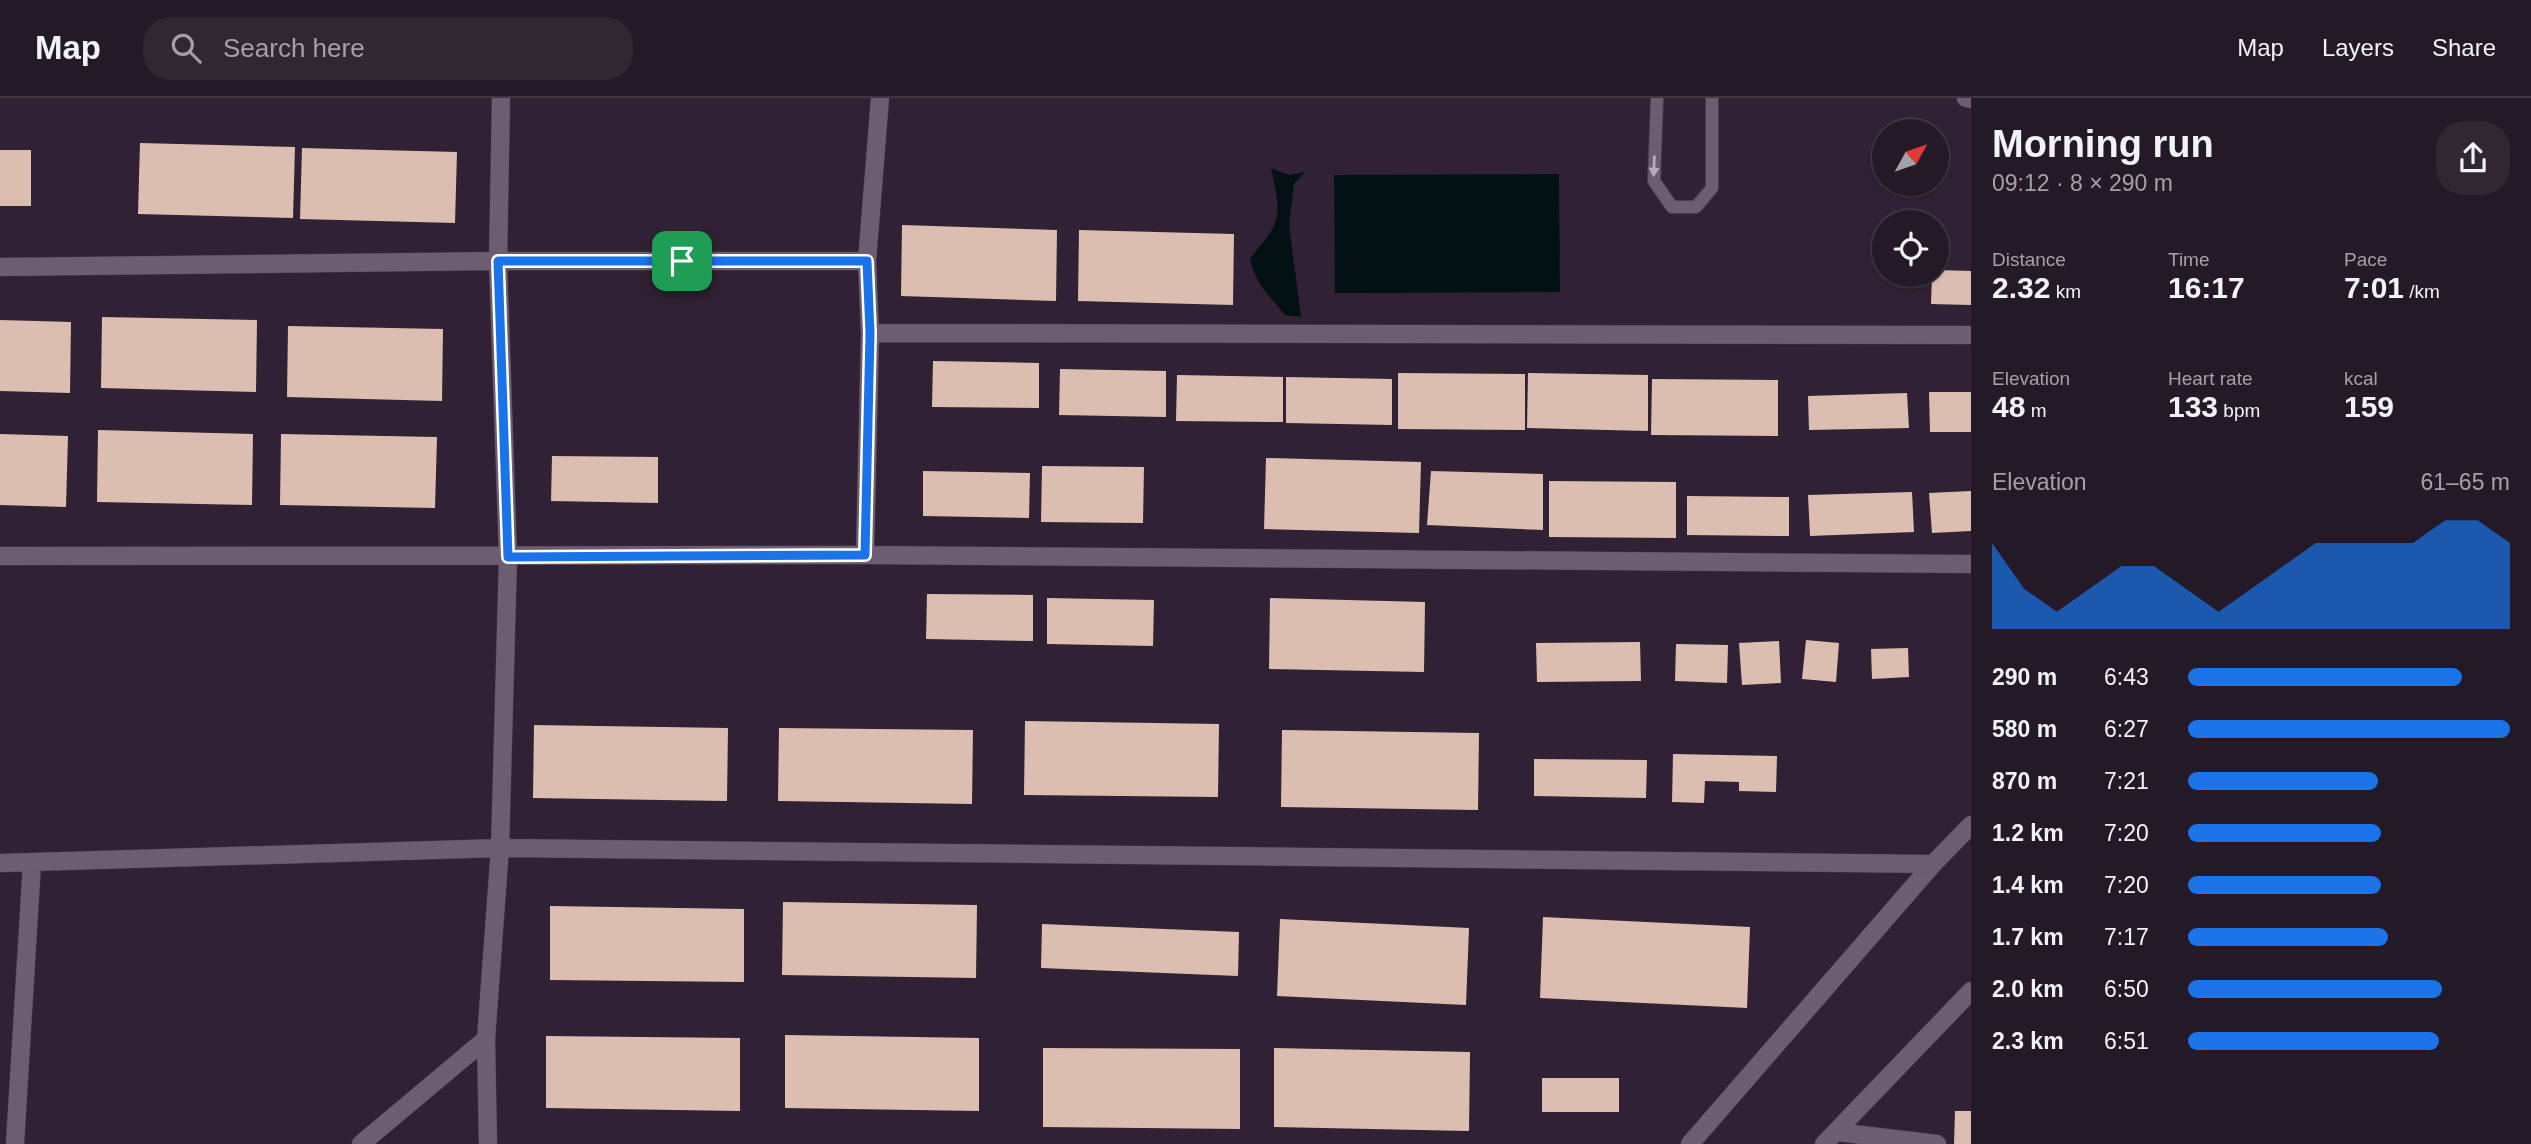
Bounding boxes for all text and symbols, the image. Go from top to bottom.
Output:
search box [143,17,633,80]
text: Map [35,29,101,66]
icon: search [167,29,205,67]
text: Search here [223,33,365,63]
text: Map [2237,34,2284,61]
text: Layers [2322,34,2394,61]
text: Share [2432,34,2496,61]
north arrow [1872,119,1950,196]
map controls [1872,119,1949,287]
button: share [2436,121,2510,195]
text: Morning run [1992,123,2214,165]
one-way arrow [1649,155,1660,177]
text: 09:12 · 8 × 290 m [1992,170,2173,196]
button: locate [1872,210,1949,287]
pin [652,231,712,291]
icon: arrive [663,242,701,280]
text: Distance [1992,249,2066,270]
text: Time [2168,249,2210,270]
text: Pace [2344,249,2387,270]
text: 2.32 [1992,271,2050,304]
text: 16:17 [2168,271,2245,304]
text: 7:01 [2344,271,2404,304]
text: km [2050,281,2081,302]
text: /km [2404,281,2440,302]
text: Elevation [1992,368,2070,389]
text: Heart rate [2168,368,2252,389]
text: kcal [2344,368,2378,389]
text: 48 [1992,390,2025,423]
text: 133 [2168,390,2218,423]
text: 159 [2344,390,2394,423]
text: m [2025,400,2046,421]
text: bpm [2218,400,2260,421]
text: Elevation [1992,469,2087,495]
text: 61–65 m [2420,469,2510,495]
text: 290 m [1992,664,2057,690]
text: 6:43 [2104,664,2149,690]
text: 580 m [1992,716,2057,742]
text: 6:27 [2104,716,2149,742]
text: 870 m [1992,768,2057,794]
text: 7:21 [2104,768,2149,794]
text: 1.2 km [1992,820,2064,846]
text: 7:20 [2104,820,2149,846]
text: 1.4 km [1992,872,2064,898]
text: 7:20 [2104,872,2149,898]
text: 1.7 km [1992,924,2064,950]
text: 7:17 [2104,924,2149,950]
text: 2.0 km [1992,976,2064,1002]
text: 6:50 [2104,976,2149,1002]
text: 2.3 km [1992,1028,2064,1054]
text: 6:51 [2104,1028,2149,1054]

